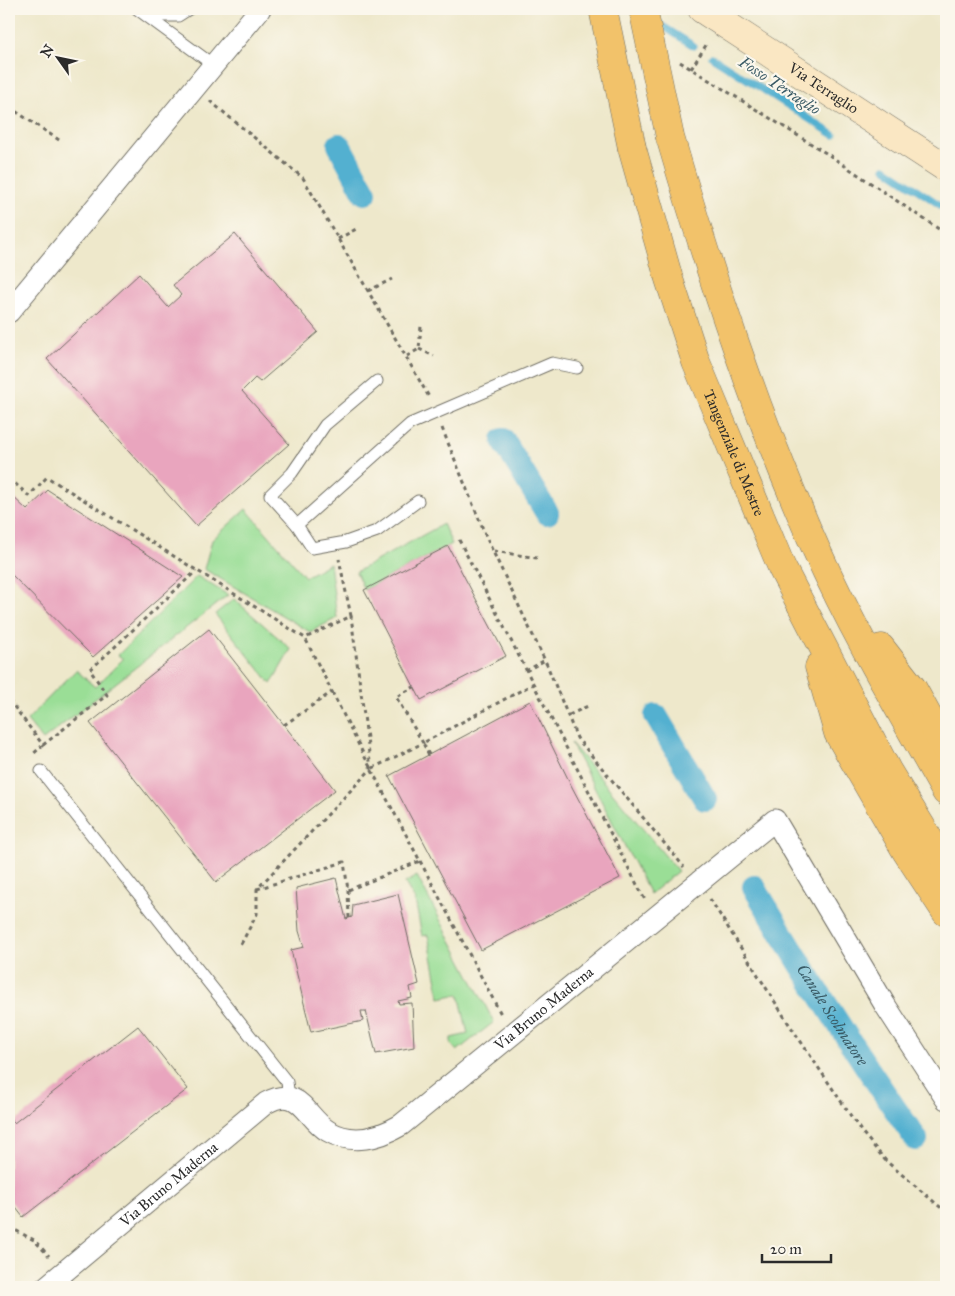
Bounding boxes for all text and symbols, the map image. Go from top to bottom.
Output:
north arrow [32,32,82,82]
text: N [37,41,58,61]
water label: Fosso Terraglio [735,52,824,119]
street label: Via Terraglio [784,58,862,118]
street label: Tangenziale di Mestre [700,387,768,519]
water label: Canale Scolmatore [793,961,873,1070]
street label: Via Bruno Maderna [490,962,598,1055]
street label: Via Bruno Maderna [115,1138,222,1231]
scale bar [762,1231,831,1263]
text: 20 m [770,1240,802,1258]

